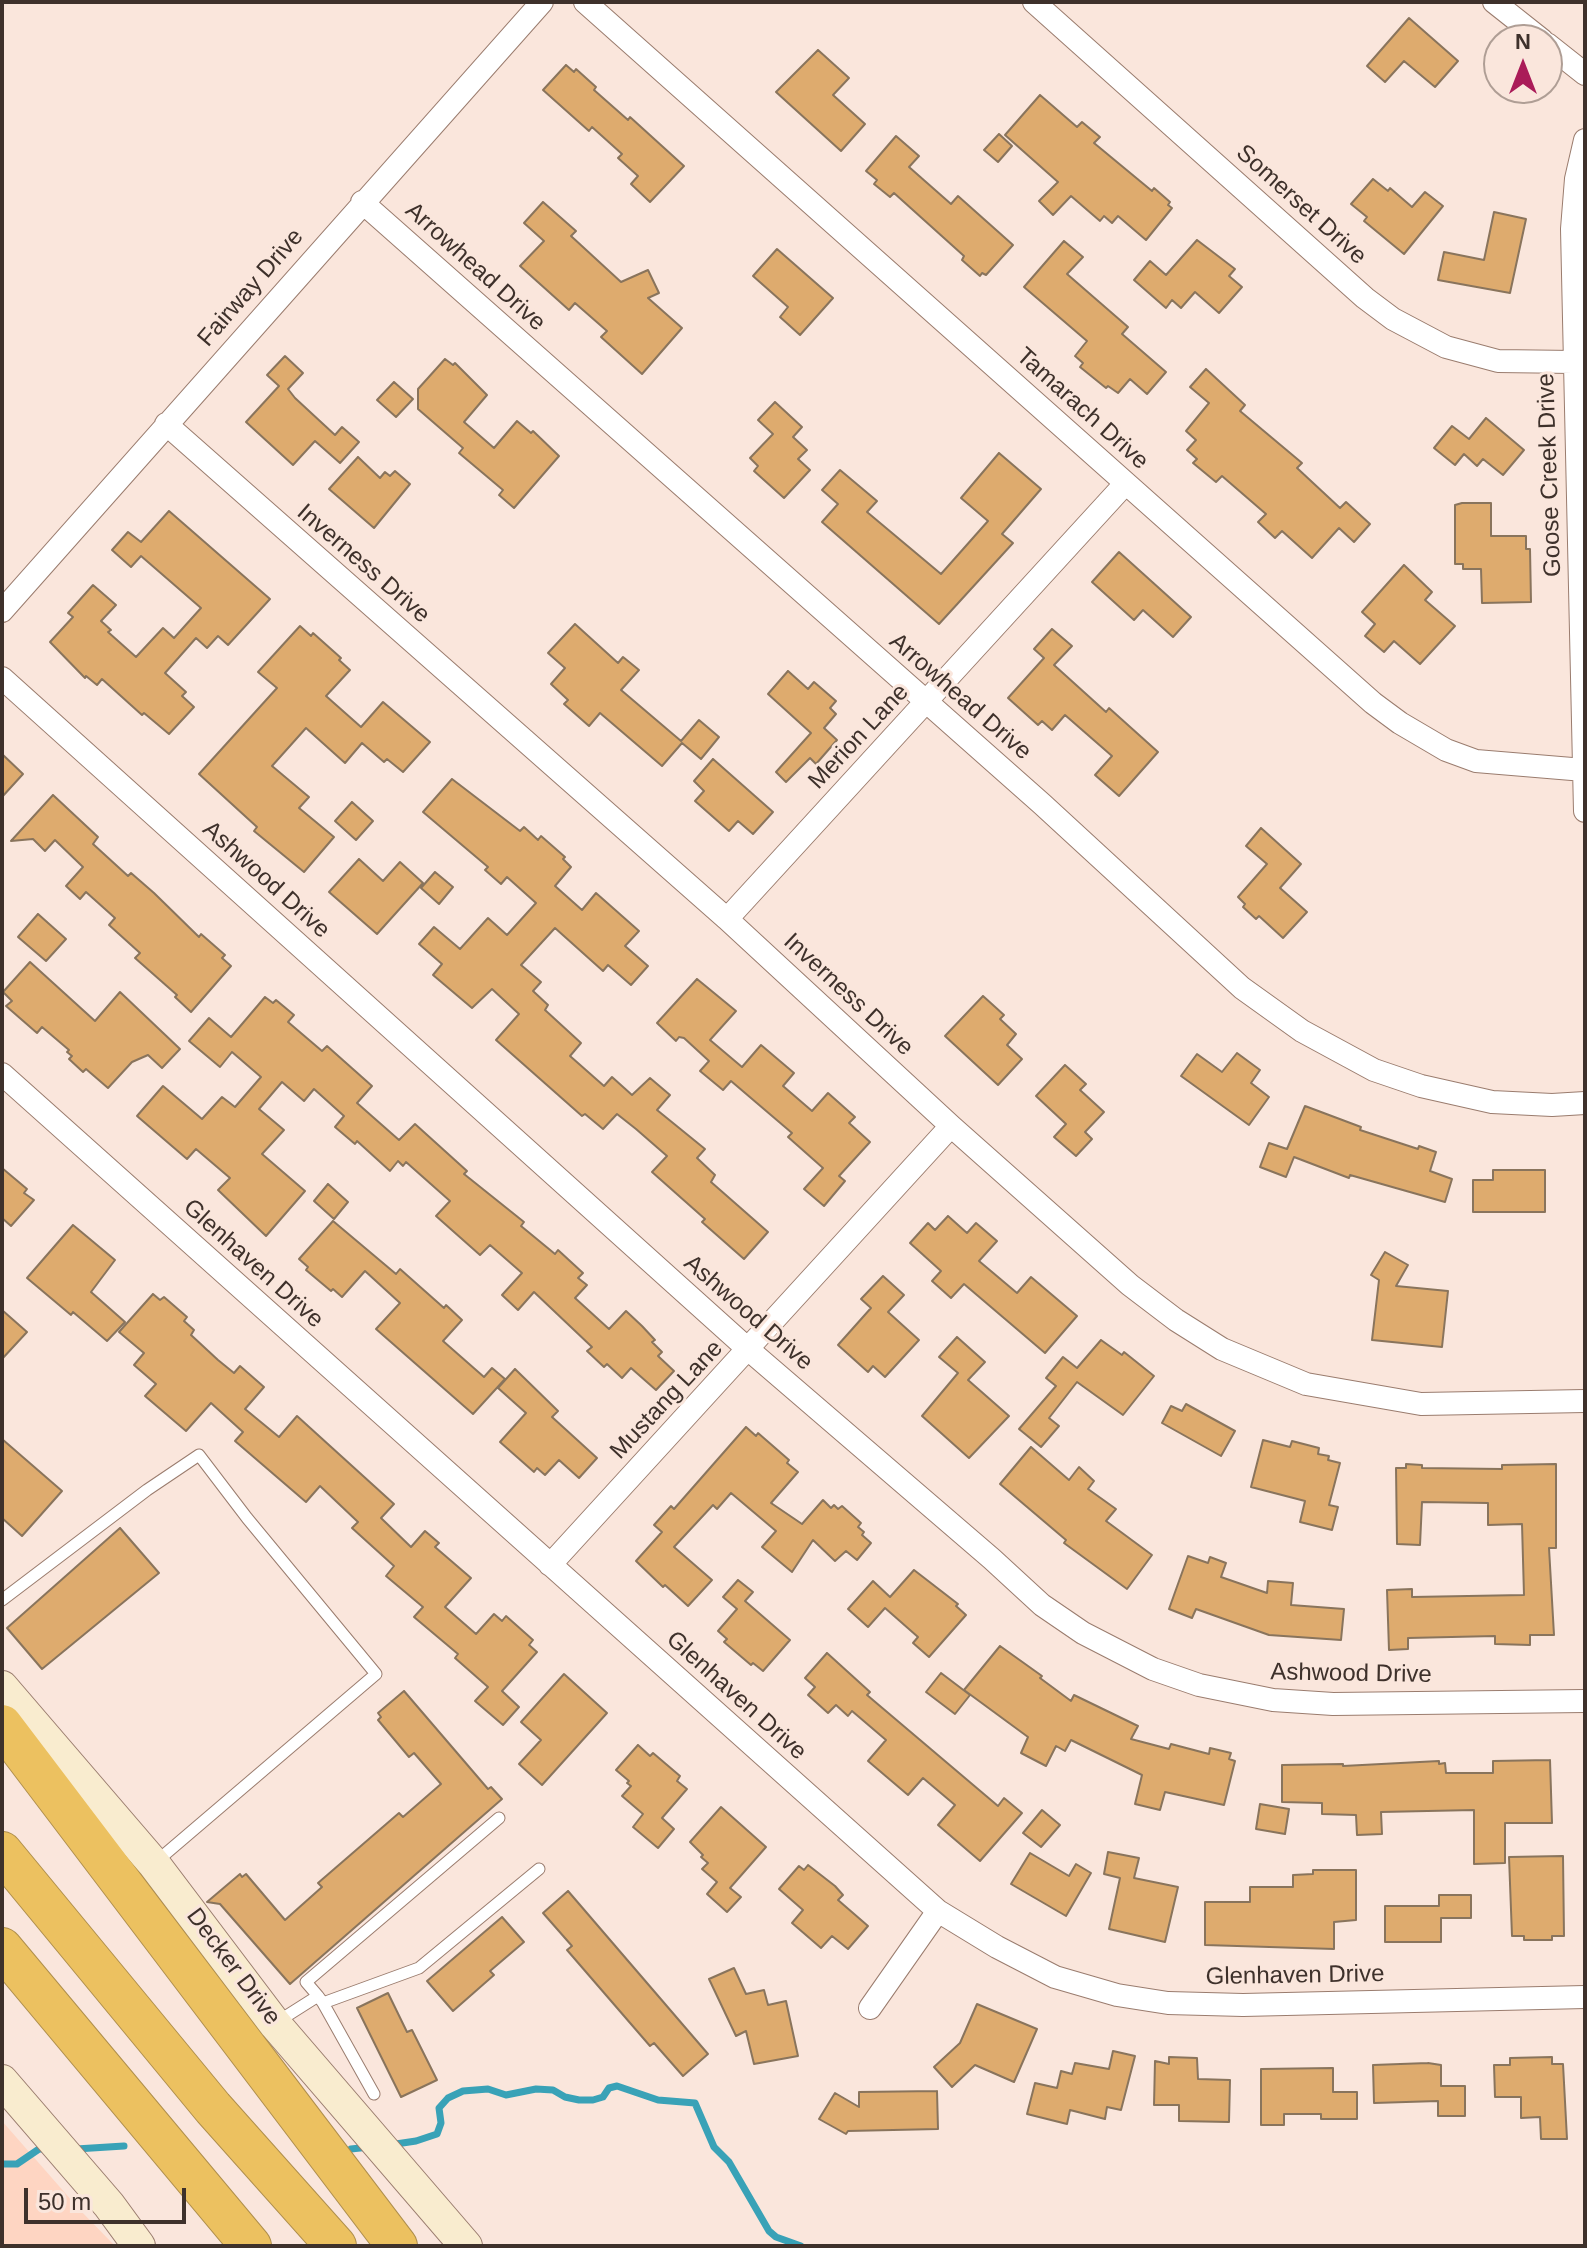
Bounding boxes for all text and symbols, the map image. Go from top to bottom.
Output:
north arrow [1483,24,1563,104]
text: N [1515,29,1531,54]
street label: Somerset Drive [1230,139,1372,271]
street label: Arrowhead Drive [399,197,551,337]
street label: Fairway Drive [192,223,310,353]
street label: Tamarach Drive [1010,342,1154,476]
street label: Goose Creek Drive [1532,373,1568,577]
street label: Inverness Drive [291,498,435,630]
street label: Arrowhead Drive [883,628,1037,766]
street label: Merion Lane [803,678,915,796]
street label: Ashwood Drive [196,815,336,945]
street label: Inverness Drive [777,928,919,1062]
street label: Glenhaven Drive [177,1193,329,1335]
street label: Ashwood Drive [678,1249,818,1377]
street label: Mustang Lane [605,1335,729,1465]
street label: Glenhaven Drive [660,1625,812,1767]
street label: Ashwood Drive [1270,1658,1432,1690]
street label: Decker Drive [180,1903,286,2031]
street label: Glenhaven Drive [1205,1960,1385,1992]
scale bar [28,2172,190,2222]
text: 50 m [38,2188,91,2215]

